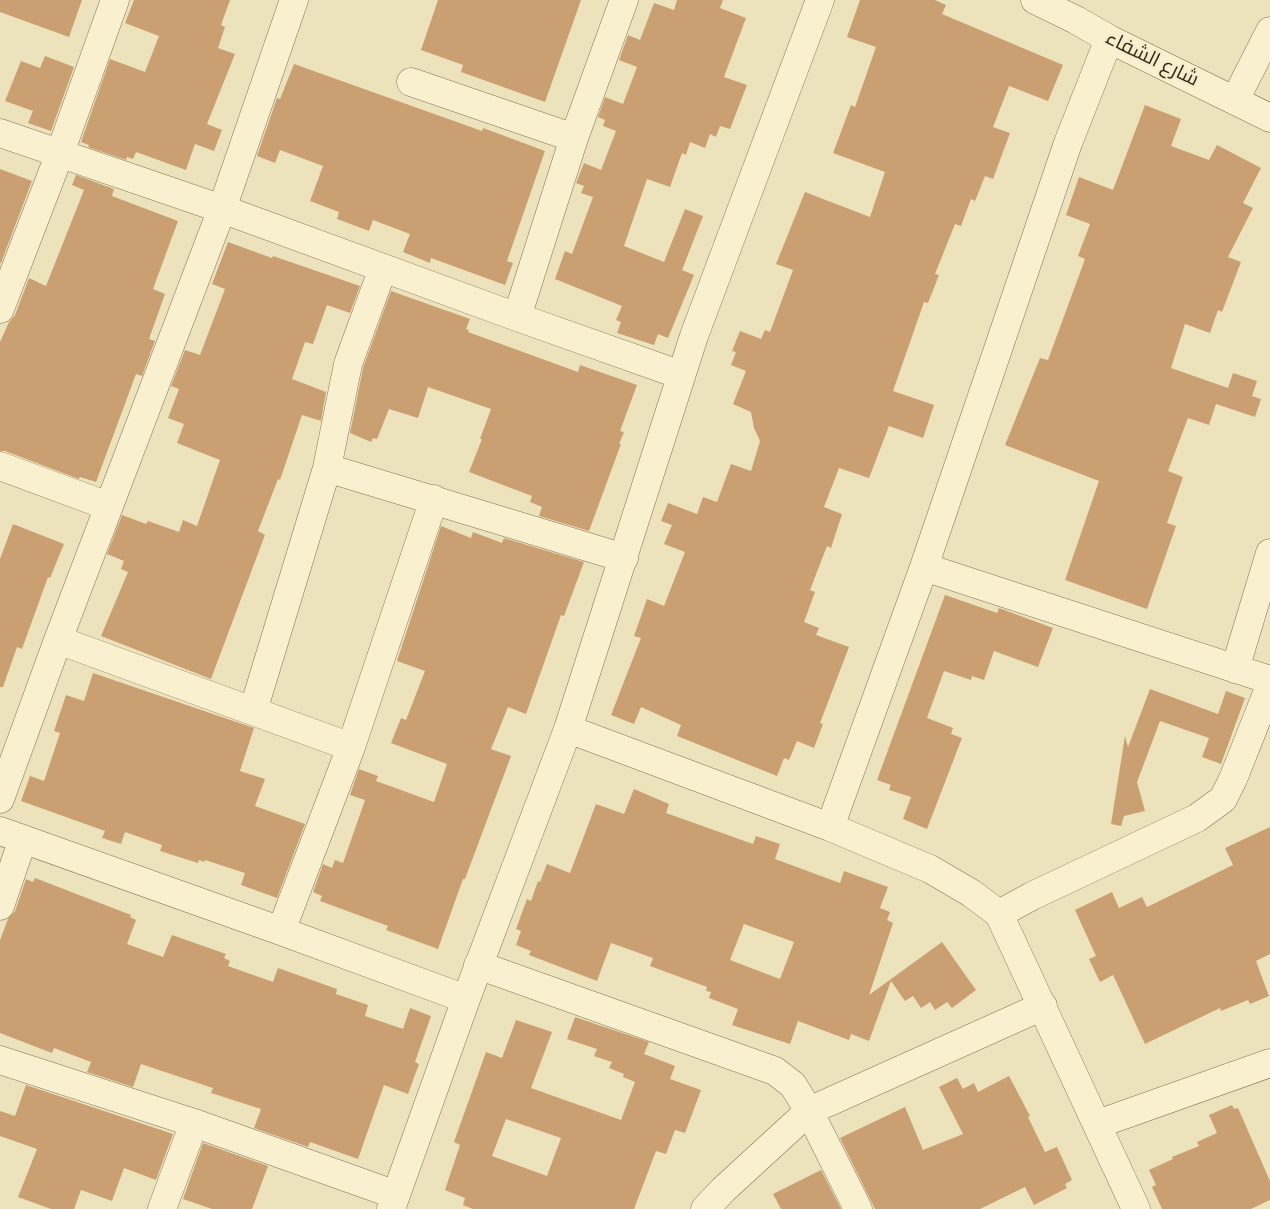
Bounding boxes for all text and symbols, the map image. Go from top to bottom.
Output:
street label: شارع الشفاء [1101,26,1203,92]

